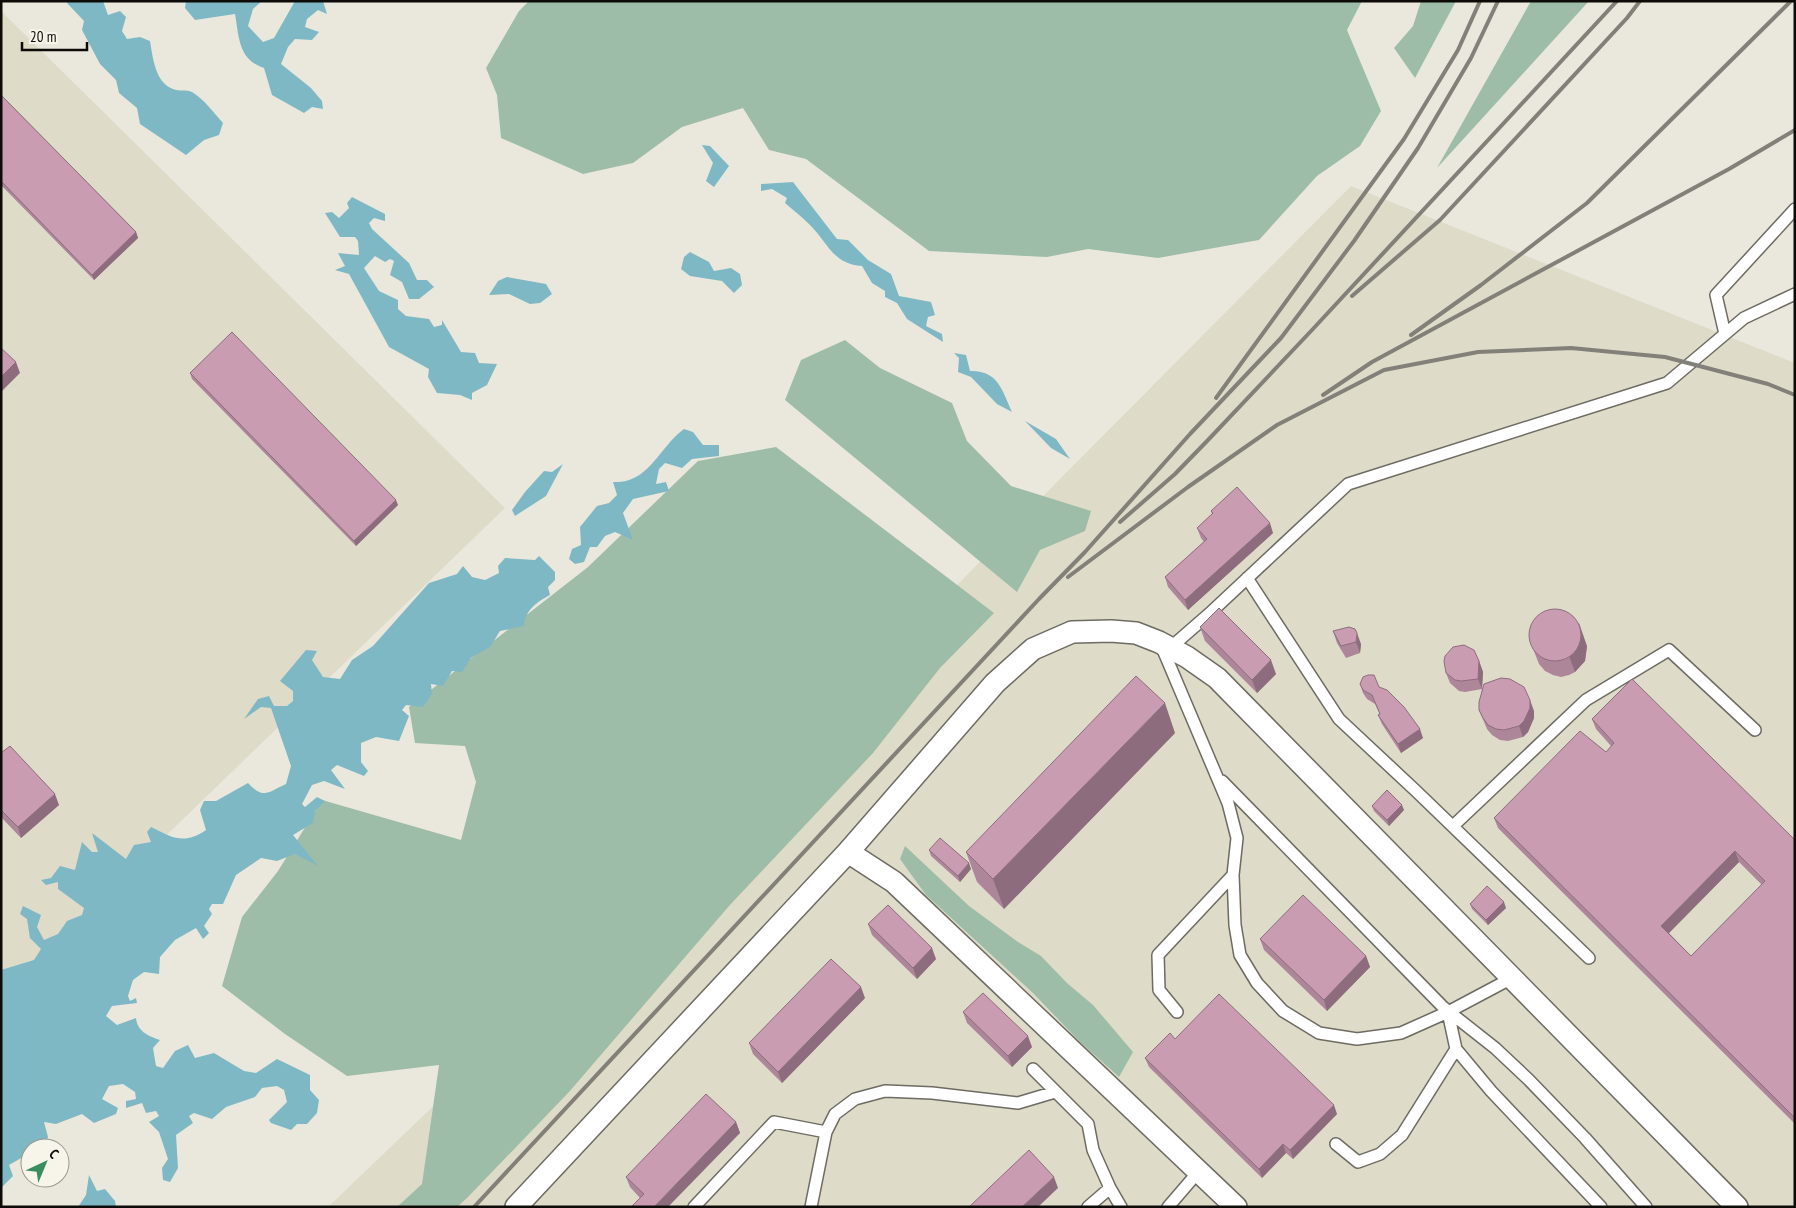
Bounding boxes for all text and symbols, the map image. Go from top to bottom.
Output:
scale bar [22,20,88,52]
text: 20 m [30,27,56,46]
north arrow [20,1138,70,1188]
text: С [45,1145,63,1163]

